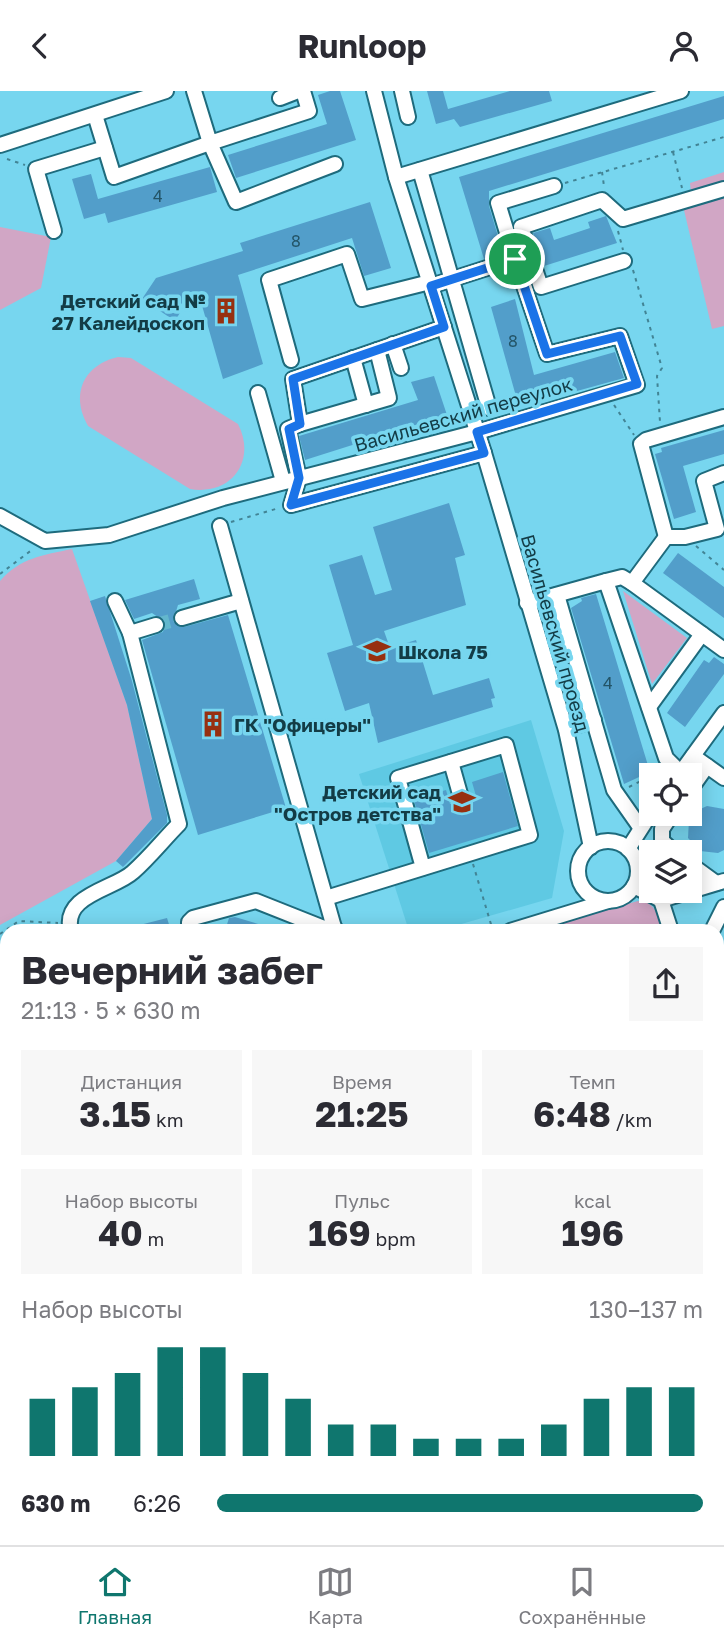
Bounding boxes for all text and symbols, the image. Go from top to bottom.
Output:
icon: back [21,27,59,65]
text: Runloop [298,27,426,65]
icon: person [665,27,703,65]
house number: 4 [153,186,163,206]
pin [485,229,545,289]
house number: 8 [291,231,301,251]
icon: arrive [496,240,534,278]
place label: Детский сад № 27 Калейдоскоп [52,289,206,334]
building icon: Детский сад № 27 Калейдоскоп [211,296,241,326]
house number: 8 [508,331,518,351]
street label: Васильевский переулок [351,372,575,456]
street label: Васильевский проезд [517,531,595,735]
school or university icon: Школа 75 [362,636,392,666]
place label: Школа 75 [398,640,488,663]
house number: 4 [603,673,613,693]
building icon: ГК "Офицеры" [198,709,228,739]
place label: ГК "Офицеры" [234,713,371,736]
map controls [639,763,702,903]
button: locate [639,763,702,826]
place label: Детский сад "Остров детства" [274,780,441,825]
school or university icon: Детский сад "Остров детства" [447,787,477,817]
button: layers [639,840,702,903]
text: Вечерний забег [21,947,323,992]
button: share [629,947,703,1021]
text: 21:13 · 5 × 630 m [21,996,201,1024]
text: Дистанция [81,1070,182,1093]
text: Время [332,1070,392,1093]
text: Темп [570,1070,616,1093]
text: 3.15 [79,1093,151,1135]
text: 21:25 [315,1093,409,1135]
text: 6:48 [533,1093,611,1135]
text: km [151,1108,183,1131]
text: /km [611,1108,652,1131]
text: Набор высоты [64,1189,198,1212]
text: Пульс [334,1189,390,1212]
text: kcal [574,1189,611,1212]
text: 40 [98,1212,143,1254]
text: 169 [308,1212,371,1254]
text: 196 [561,1212,624,1254]
text: m [143,1227,164,1250]
text: bpm [371,1227,416,1250]
text: Набор высоты [21,1295,183,1323]
text: 130–137 m [589,1295,703,1323]
text: 630 m [21,1489,90,1517]
text: 6:26 [133,1489,181,1517]
tab: Главная [78,1563,152,1628]
tab: Карта [308,1563,363,1628]
tab: Сохранённые [519,1563,646,1628]

